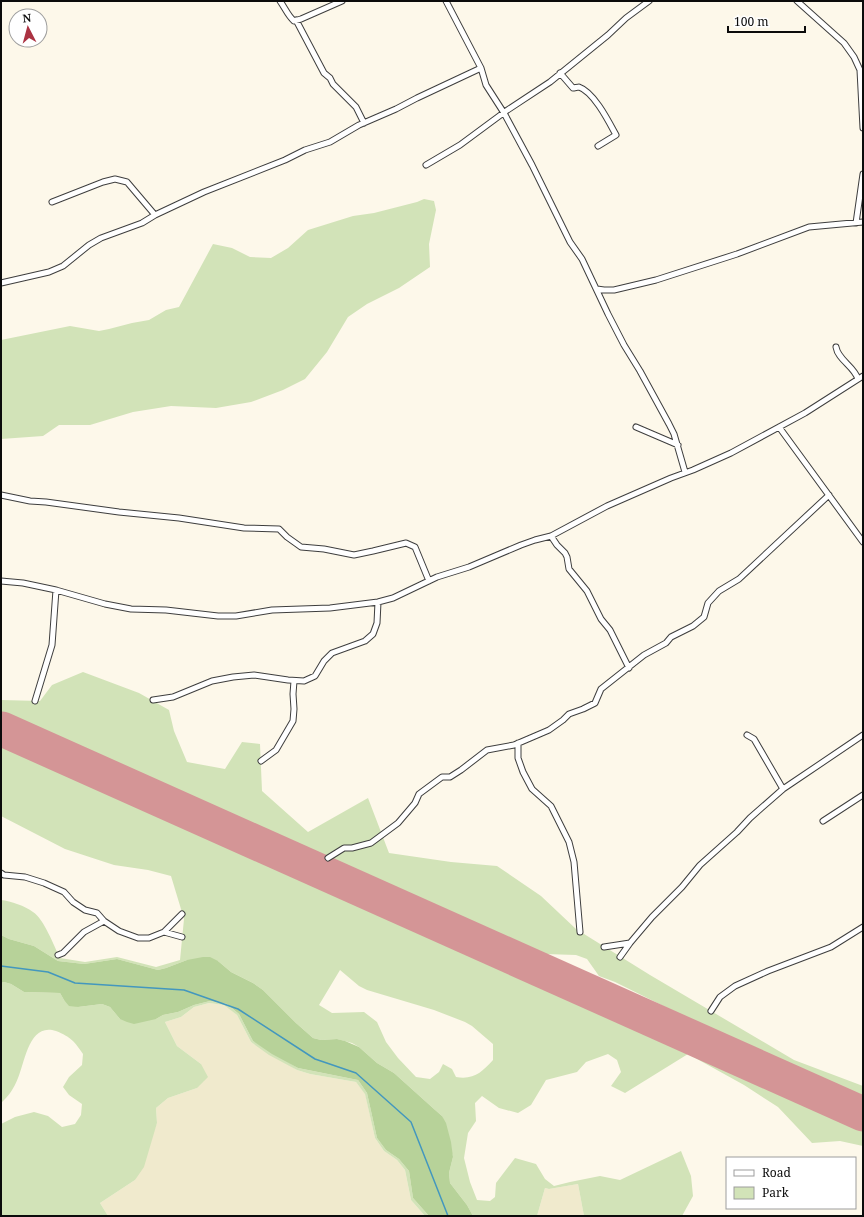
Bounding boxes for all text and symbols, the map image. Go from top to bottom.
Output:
north arrow [8,8,48,48]
scale bar [728,8,805,34]
text: N [22,10,32,25]
text: 100 m [734,13,769,30]
legend [726,1157,856,1209]
text: Road [762,1164,792,1181]
text: Park [762,1184,790,1201]

